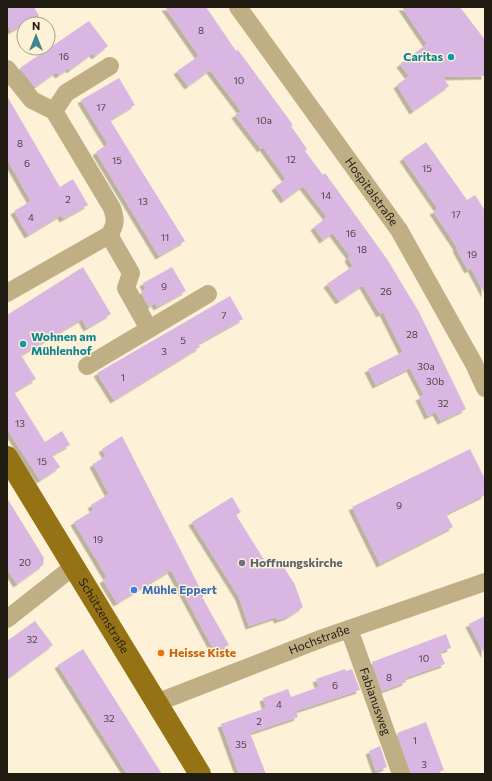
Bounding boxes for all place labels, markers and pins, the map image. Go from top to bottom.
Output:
place label: Caritas [403,49,443,63]
marker: Caritas [446,52,456,62]
place label: Wohnen am Mühlenhof [31,329,96,357]
marker: Wohnen am Mühlenhof [18,339,28,349]
place label: Hoffnungskirche [250,555,343,569]
marker: Hoffnungskirche [237,558,247,568]
place label: Mühle Eppert [142,582,217,596]
marker: Mühle Eppert [129,585,139,595]
place label: Heisse Kiste [169,645,236,659]
marker: Heisse Kiste [156,648,166,658]

